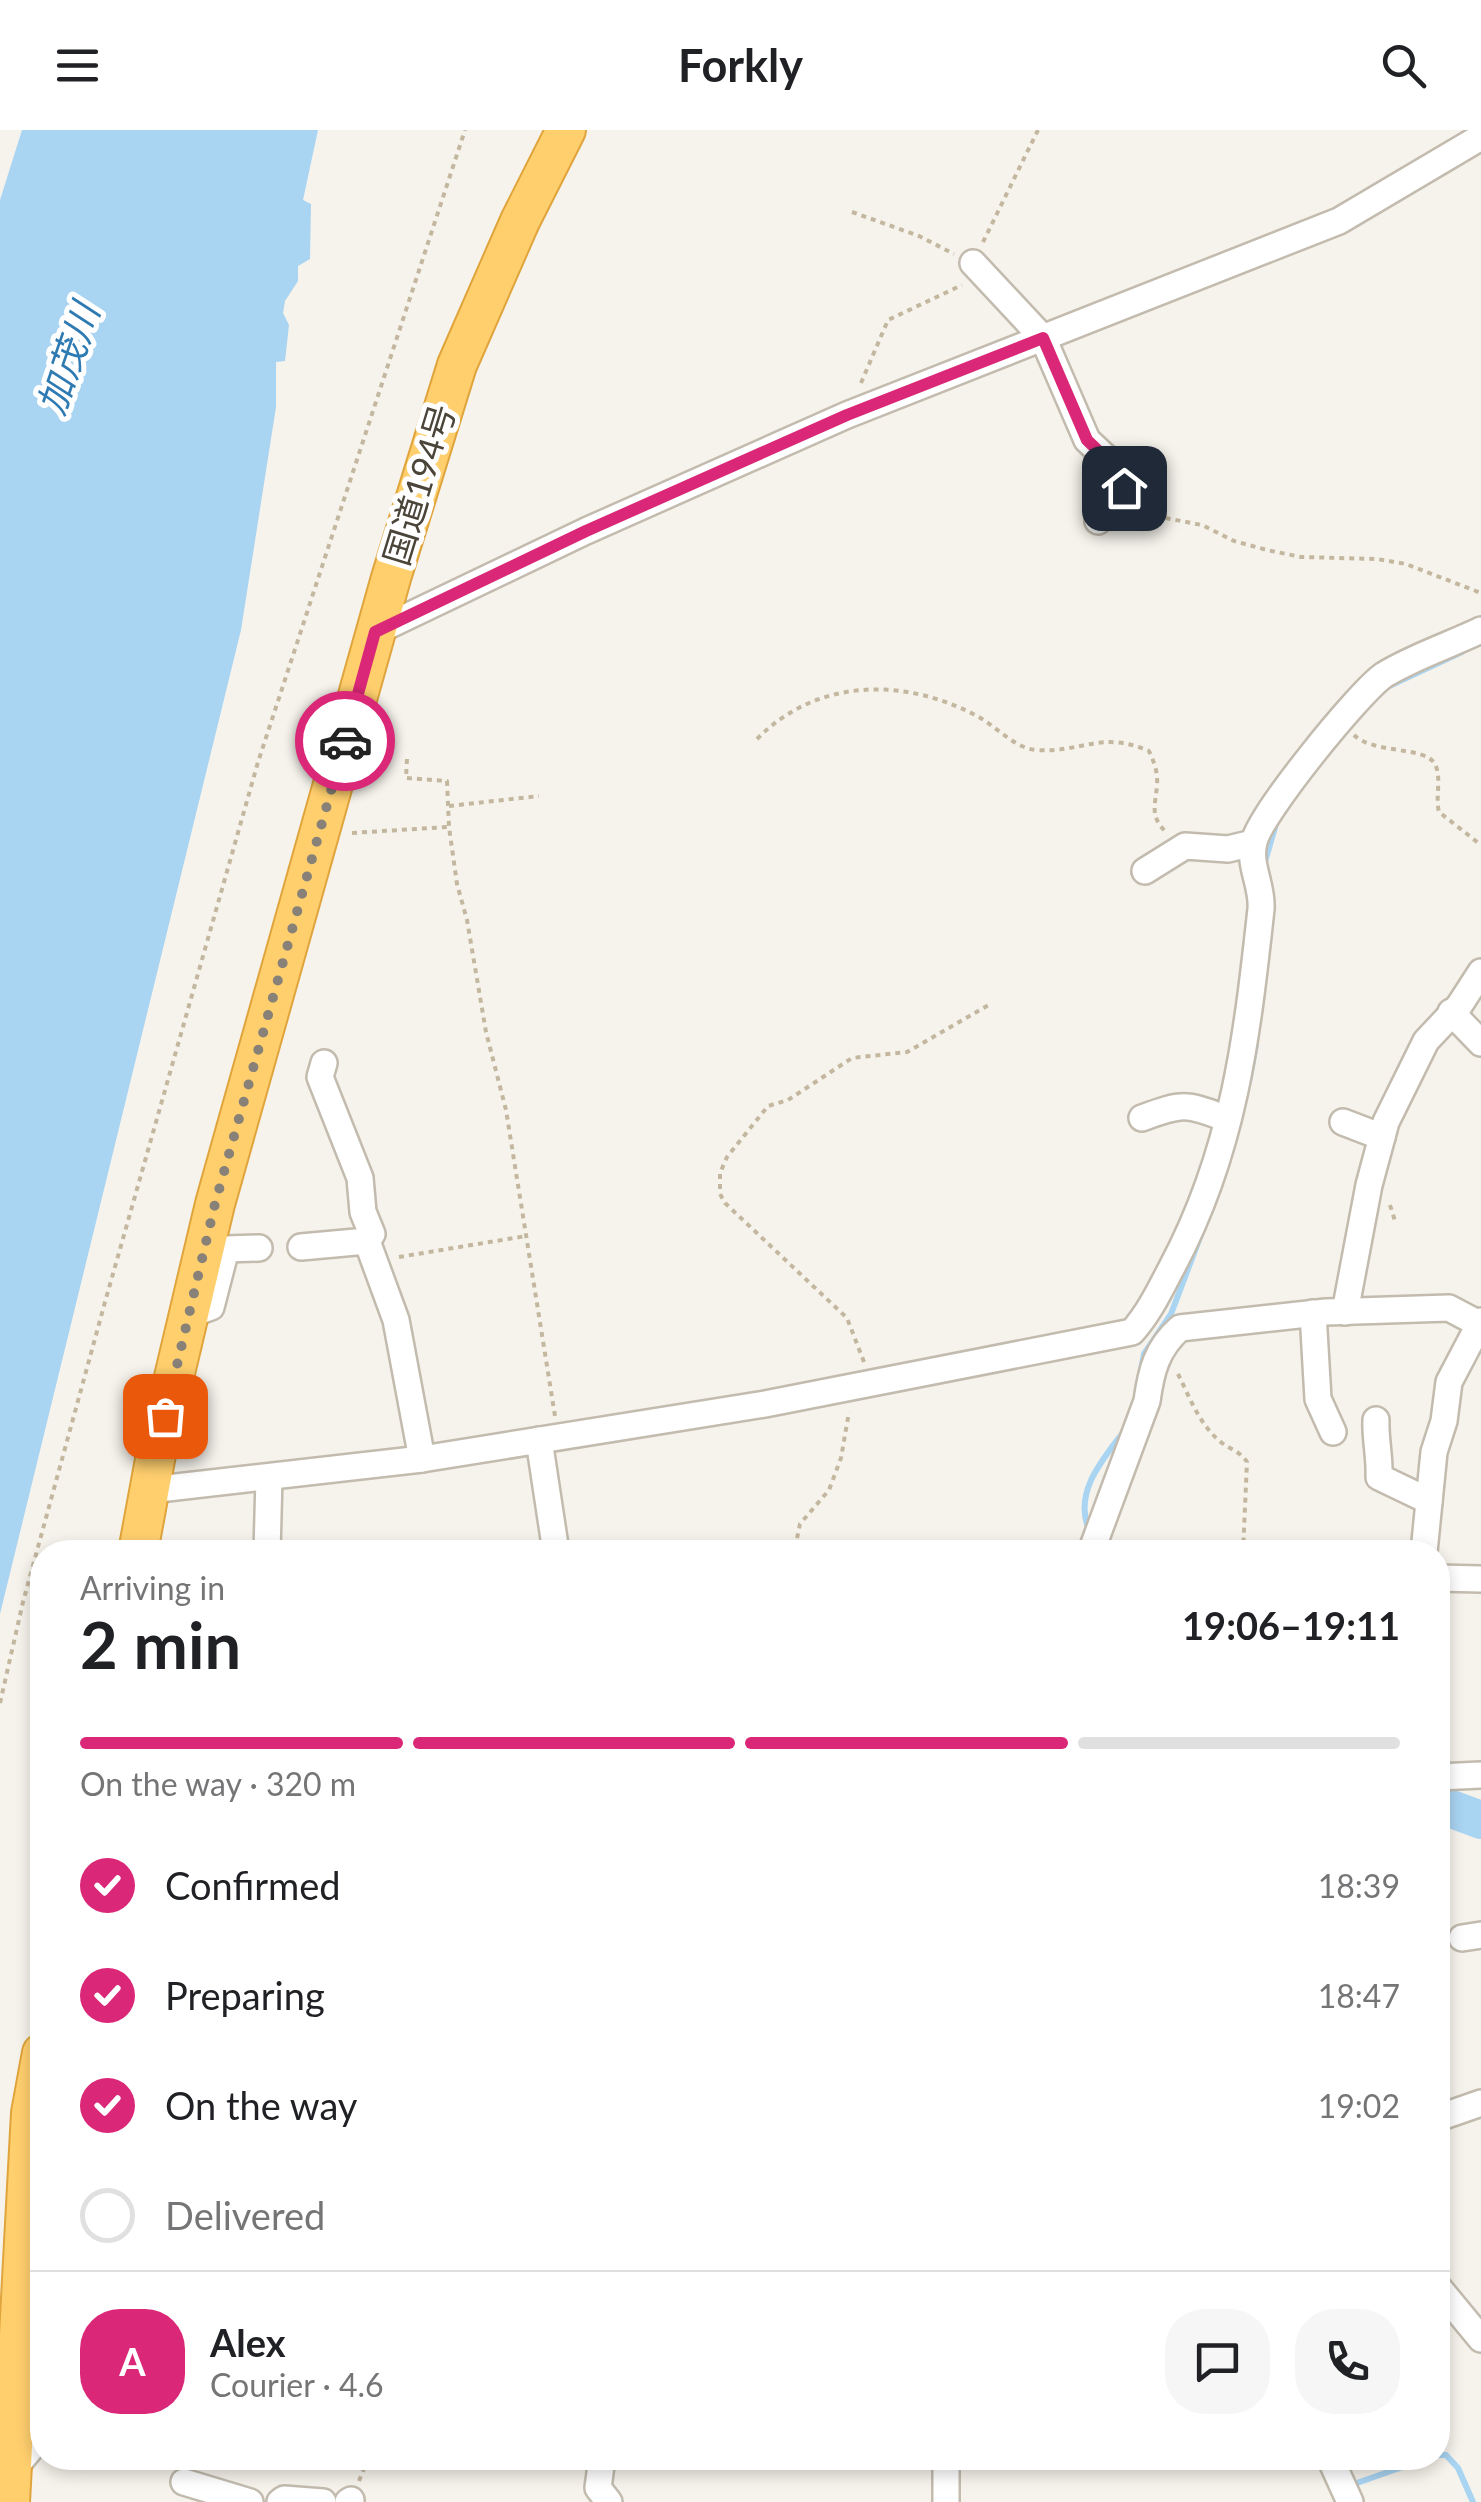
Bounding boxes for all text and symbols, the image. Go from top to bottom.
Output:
icon: menu [50,38,105,93]
text: Forkly [678,38,803,92]
icon: search [1376,38,1431,93]
water label: 加茂川 [27,293,109,420]
street label: 国道194号 [374,399,462,570]
pin [1082,446,1167,531]
icon: home [1097,461,1152,516]
courier [295,691,395,791]
icon: car [318,714,373,769]
pin [123,1374,208,1459]
icon: bag [138,1389,193,1444]
text: Arriving in [80,1568,225,1607]
text: 19:06–19:11 [1182,1602,1400,1648]
text: 2 min [80,1605,241,1683]
text: On the way · 320 m [80,1764,356,1803]
icon: check [80,1858,135,1913]
text: Confirmed [165,1862,341,1908]
text: 18:39 [1318,1866,1400,1905]
icon: check [80,1968,135,2023]
text: Preparing [165,1972,325,2018]
text: 18:47 [1318,1976,1400,2015]
icon: check [80,2078,135,2133]
text: On the way [165,2082,357,2128]
text: 19:02 [1318,2086,1400,2125]
text: Delivered [165,2192,325,2238]
button: chat [1165,2309,1270,2414]
button: phone [1295,2309,1400,2414]
text: Alex [210,2319,286,2365]
text: A [119,2338,146,2384]
text: Courier · 4.6 [210,2365,384,2404]

